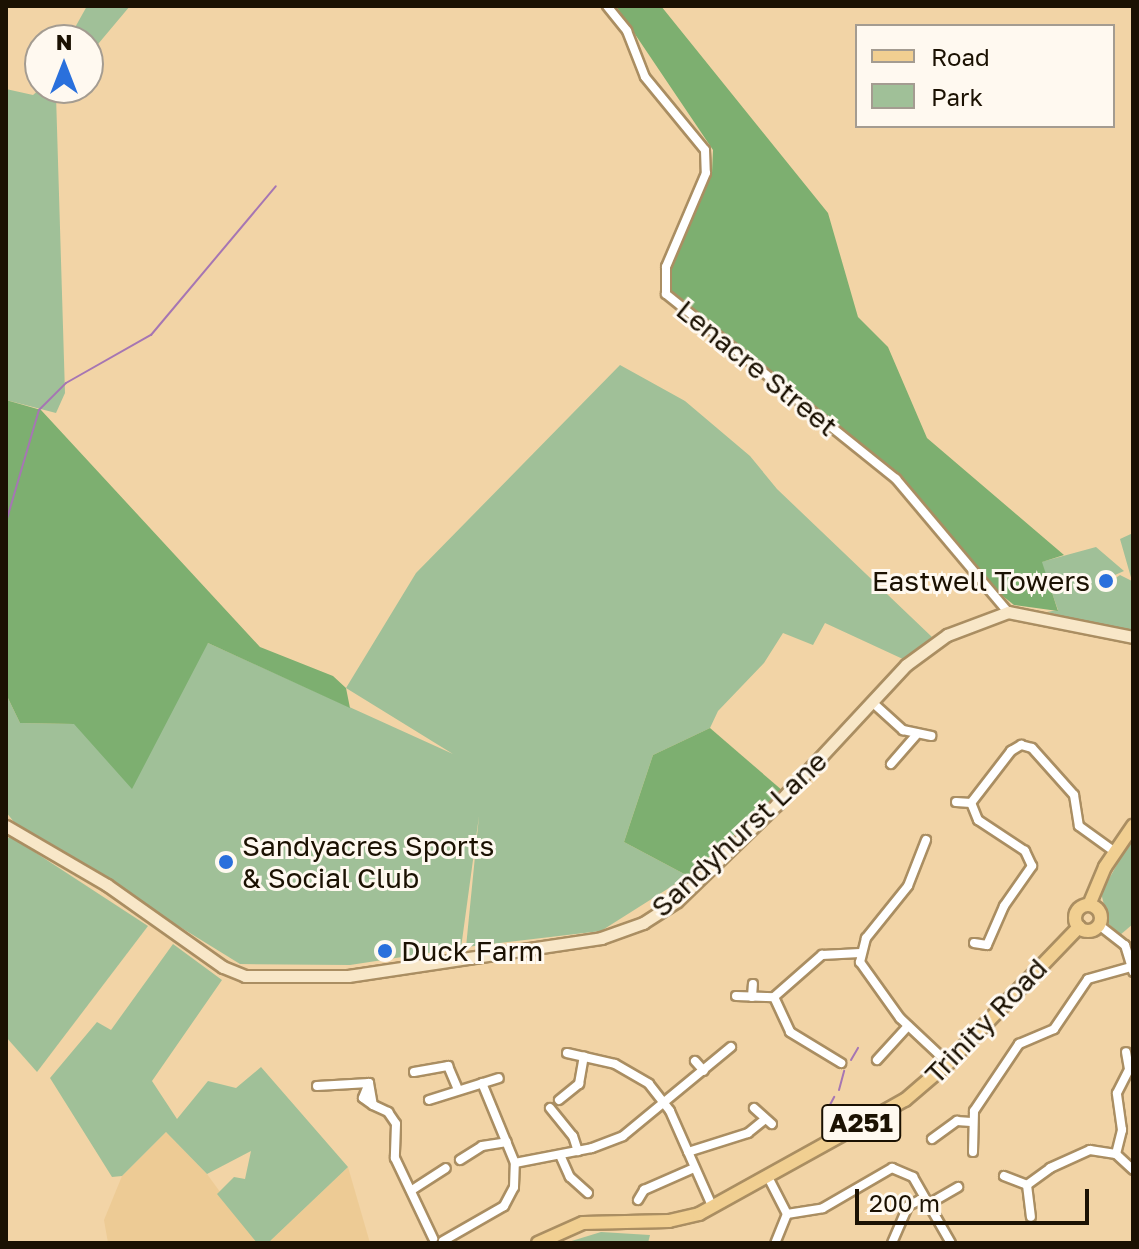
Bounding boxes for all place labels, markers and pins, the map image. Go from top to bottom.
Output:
place label: Eastwell Towers [872,564,1090,598]
marker: Eastwell Towers [1097,572,1115,590]
place label: Sandyacres Sports & Social Club [242,829,494,895]
marker: Sandyacres Sports & Social Club [217,853,235,871]
place label: Duck Farm [401,934,543,968]
marker: Duck Farm [376,942,394,960]

